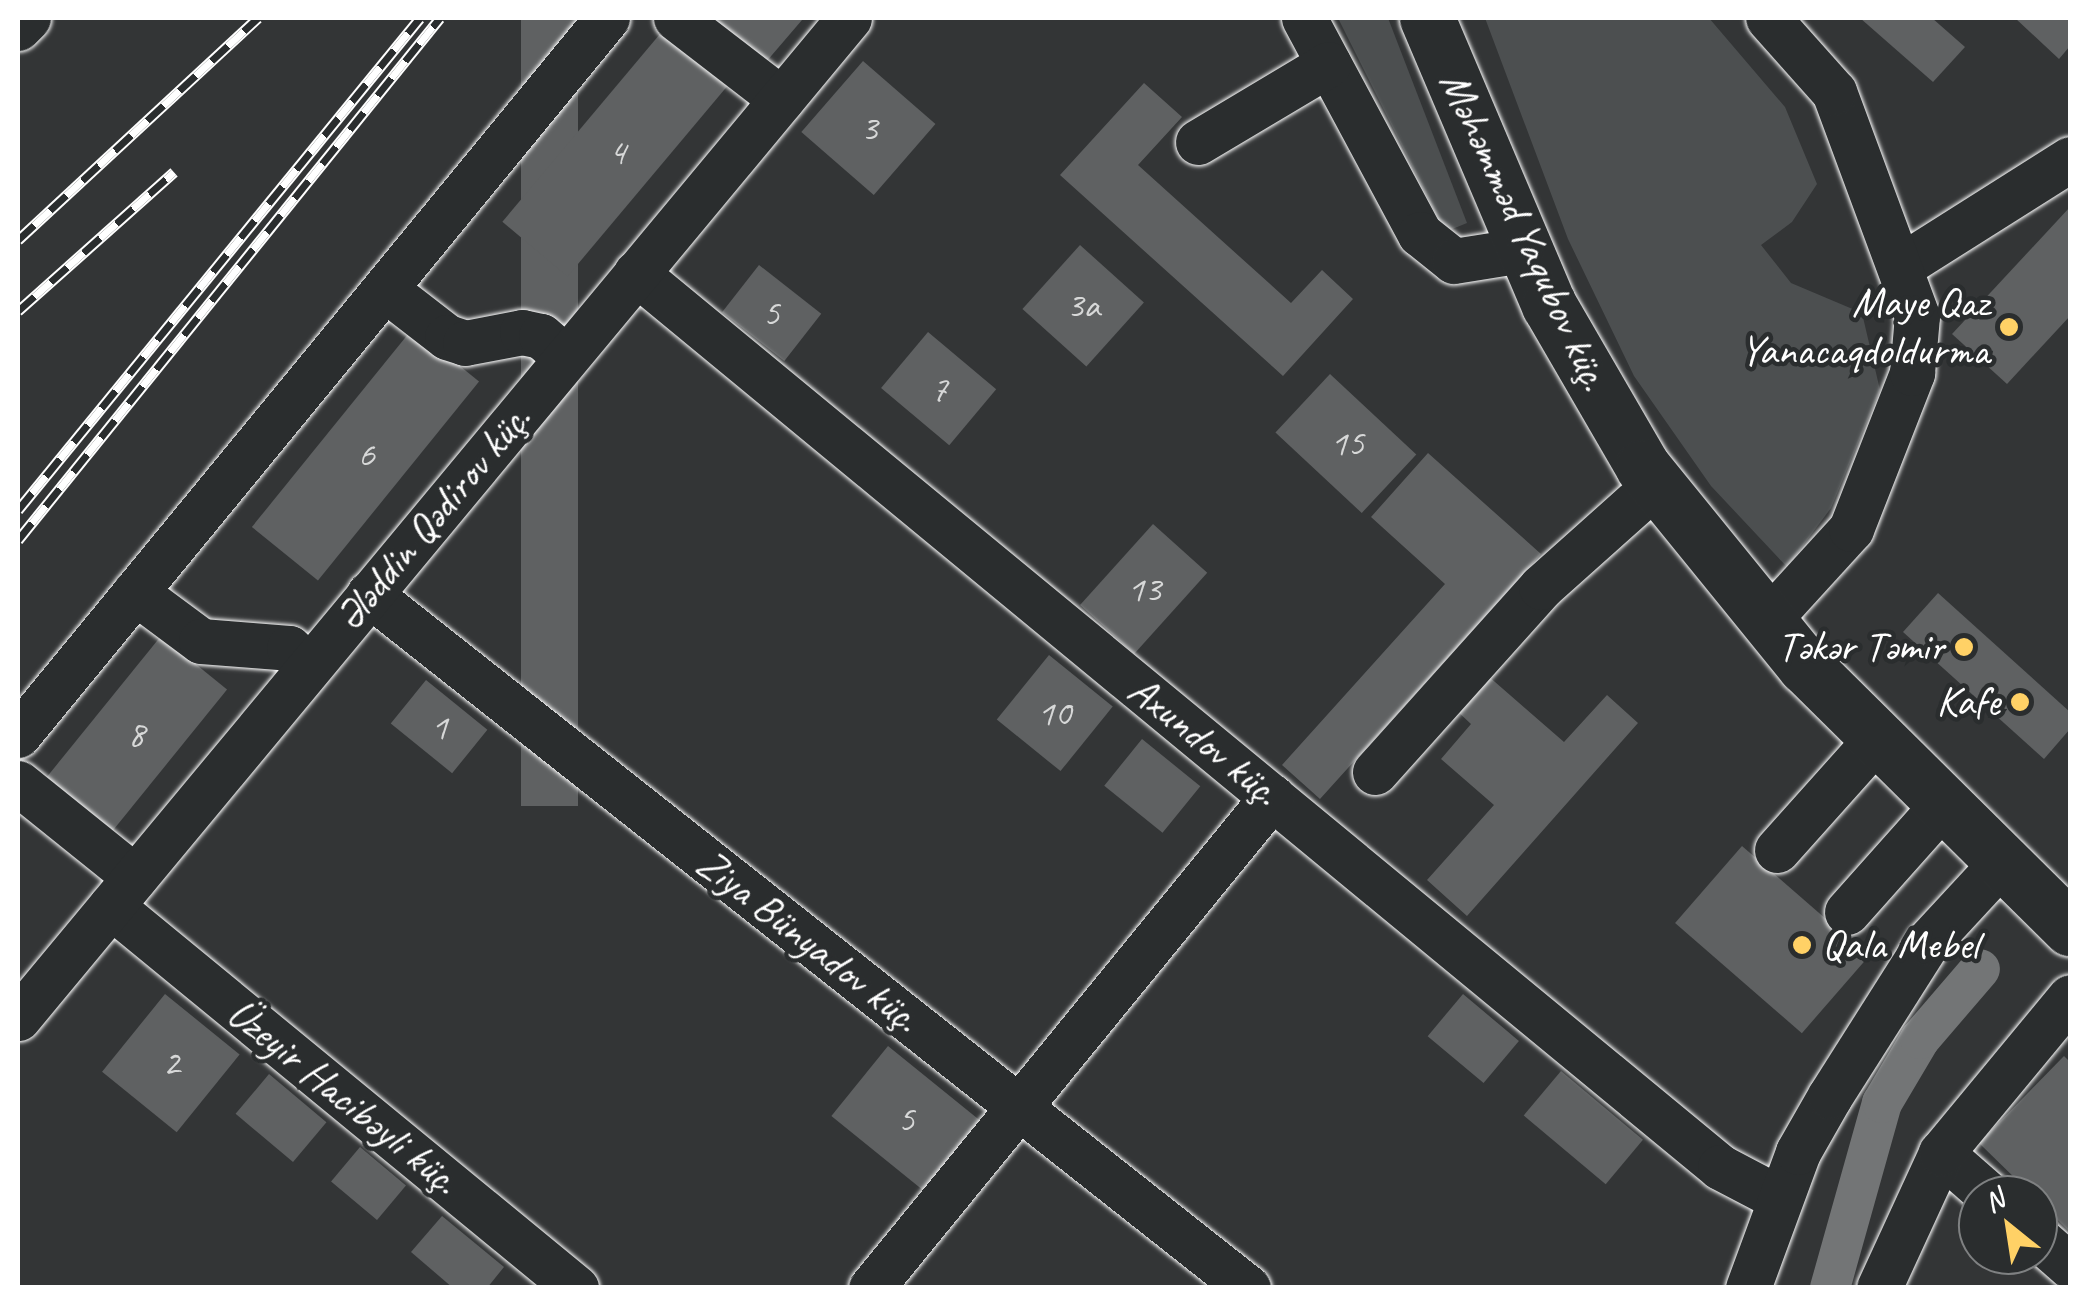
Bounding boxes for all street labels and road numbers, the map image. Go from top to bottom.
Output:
street label: Məhəmməd Yaqubov küç. [1428,64,1620,398]
street label: Ələddin Qədirov küç. [324,395,542,641]
street label: Axundov küç. [1118,665,1290,817]
street label: Ziya Bünyadov küç. [686,838,930,1044]
street label: Üzeyir Hacibəyli küç. [216,988,470,1206]

